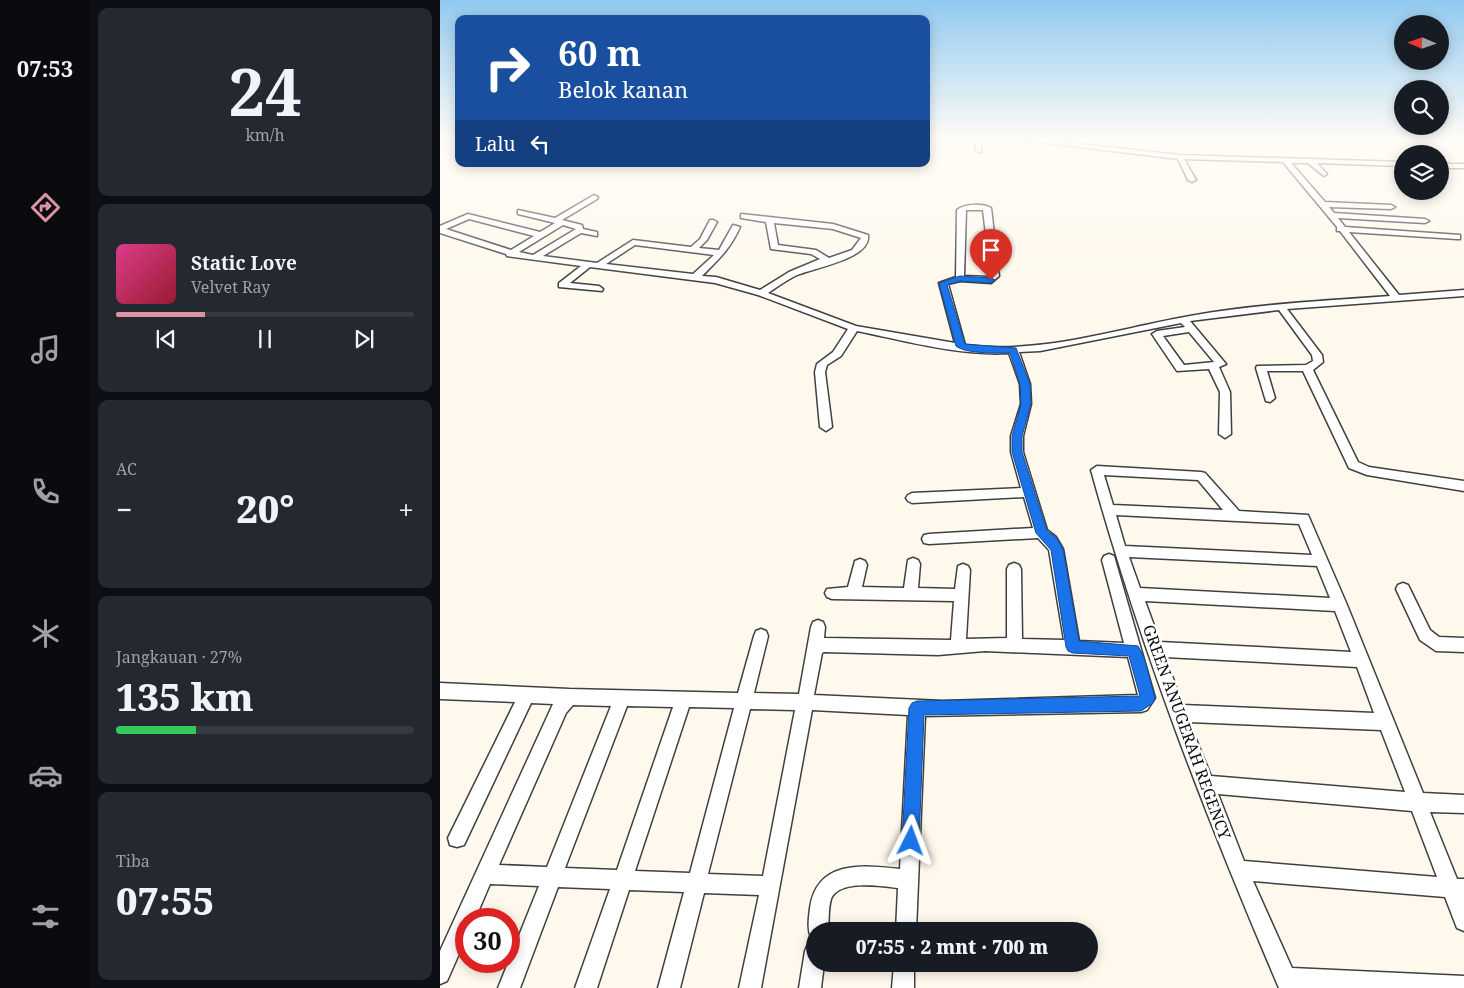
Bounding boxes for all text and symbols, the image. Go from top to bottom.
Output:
north arrow [1394,15,1449,70]
map controls [1394,15,1449,200]
text: 60 m [558,29,641,76]
icon: right [475,35,540,100]
text: 24 [228,47,302,135]
text: 07:53 [17,53,73,83]
text: Belok kanan [558,74,688,104]
button: search [1394,80,1449,135]
text: km/h [245,124,285,146]
icon: left [526,130,554,158]
text: Lalu [475,131,516,157]
button: layers [1394,145,1449,200]
icon: directions [28,190,63,225]
pin [970,229,1012,280]
icon: arrive [977,236,1005,264]
text: Static Love [191,250,297,276]
text: Velvet Ray [191,276,270,298]
icon: previous [152,325,180,353]
icon: pause [251,325,279,353]
icon: next [350,325,378,353]
icon: music [28,332,63,367]
text: AC [116,458,137,480]
icon: phone [28,474,63,509]
text: 20° [236,482,294,534]
text: − [116,490,132,528]
text: + [398,490,414,528]
icon: climate [28,616,63,651]
street label: GREEN ANUGERAH REGENCY [1138,622,1237,843]
text: Jangkauan · 27% [116,646,242,668]
text: 135 km [116,670,254,722]
icon: car [28,758,63,793]
position arrow [884,814,936,866]
text: Tiba [116,850,150,872]
text: 07:55 [116,874,214,926]
icon: filters [28,899,63,934]
speed limit sign: 30 [455,908,520,973]
text: 07:55 · 2 mnt · 700 m [856,934,1048,960]

